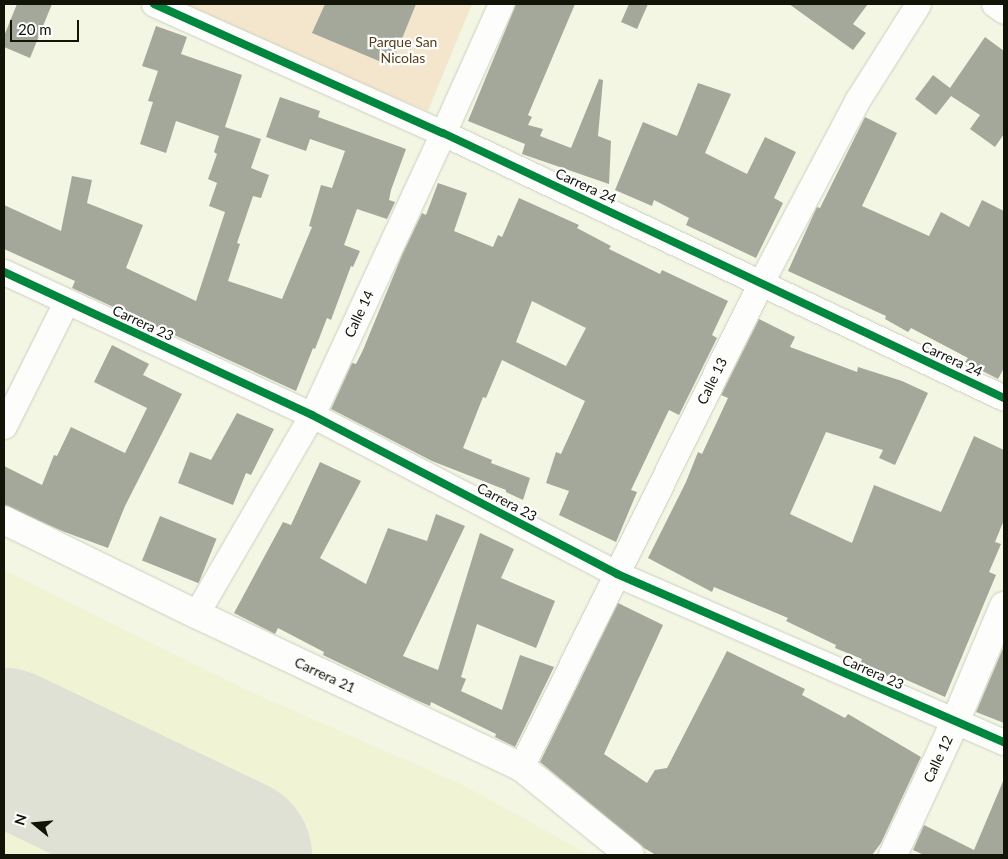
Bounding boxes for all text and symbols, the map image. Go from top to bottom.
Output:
scale bar [12,10,81,42]
text: 20 m [18,20,52,38]
park label: Parque San Nicolas [369,34,437,66]
street label: Carrera 24 [553,165,619,207]
street label: Calle 14 [341,288,377,340]
street label: Carrera 23 [110,302,176,344]
street label: Carrera 24 [919,338,985,380]
street label: Calle 13 [693,355,731,407]
street label: Carrera 23 [474,479,540,525]
street label: Carrera 23 [840,651,906,693]
street label: Carrera 21 [292,654,358,696]
street label: Calle 12 [920,733,956,785]
north arrow [10,799,60,849]
text: N [10,812,30,827]

